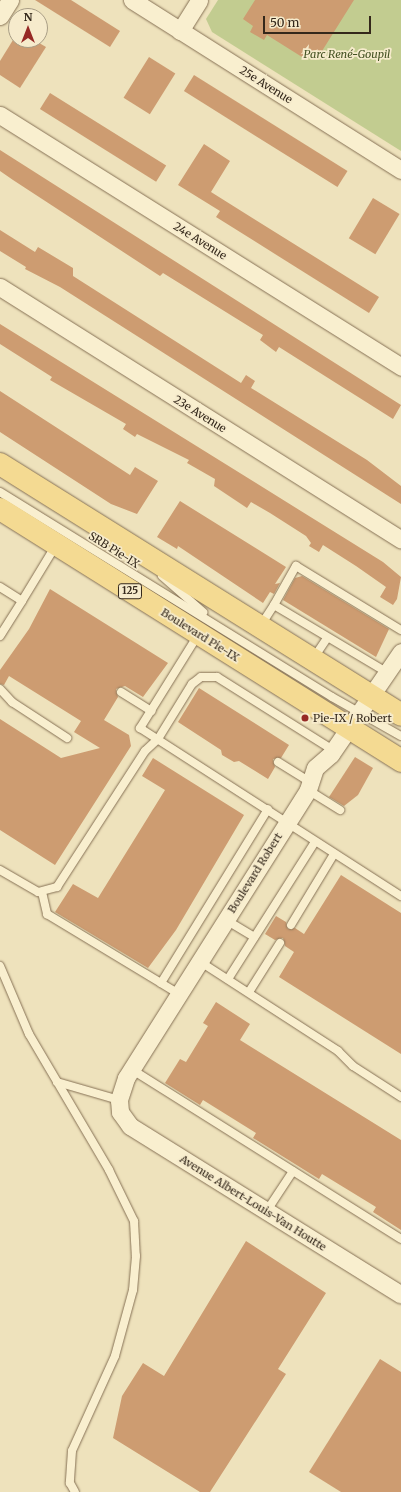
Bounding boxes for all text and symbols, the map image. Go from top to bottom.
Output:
north arrow [8,8,48,48]
scale bar [265,8,373,34]
text: N [24,10,32,24]
text: 50 m [270,15,299,30]
park label: Parc René-Goupil [304,47,390,61]
street label: 25e Avenue [237,64,295,106]
street label: 24e Avenue [171,219,229,263]
street label: 23e Avenue [171,393,229,435]
street label: SRB Pie-IX [86,529,142,571]
road number: 125 [117,583,143,599]
street label: Boulevard Pie-IX [159,606,241,664]
place label: Pie-IX / Robert [313,711,392,725]
marker: Pie-IX / Robert [300,713,310,723]
street label: Boulevard Robert [225,831,285,915]
street label: Avenue Albert-Louis-Van Houtte [177,1152,329,1254]

